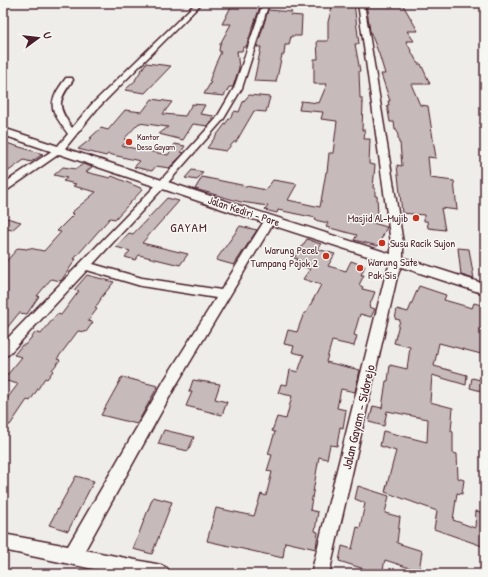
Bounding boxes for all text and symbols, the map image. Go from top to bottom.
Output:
north arrow [18,18,58,58]
text: U [40,31,55,40]
place label: Kantor Desa Gayam [137,131,175,153]
marker: Kantor Desa Gayam [124,137,134,147]
street label: Jalan Kediri - Pare [206,193,282,229]
place label: Masjid Al-Mujib [348,211,408,225]
marker: Masjid Al-Mujib [411,213,421,223]
district label: GAYAM [170,218,208,236]
place label: Susu Racik Sujon [390,236,455,250]
marker: Susu Racik Sujon [377,238,387,248]
place label: Warung Pecel Tumpang Pojok 2 [251,243,318,270]
marker: Warung Pecel Tumpang Pojok 2 [321,251,331,261]
place label: Warung Sate Pak Sis [368,255,418,282]
marker: Warung Sate Pak Sis [355,263,365,273]
street label: Jalan Gayam - Sidorejo [337,363,379,471]

